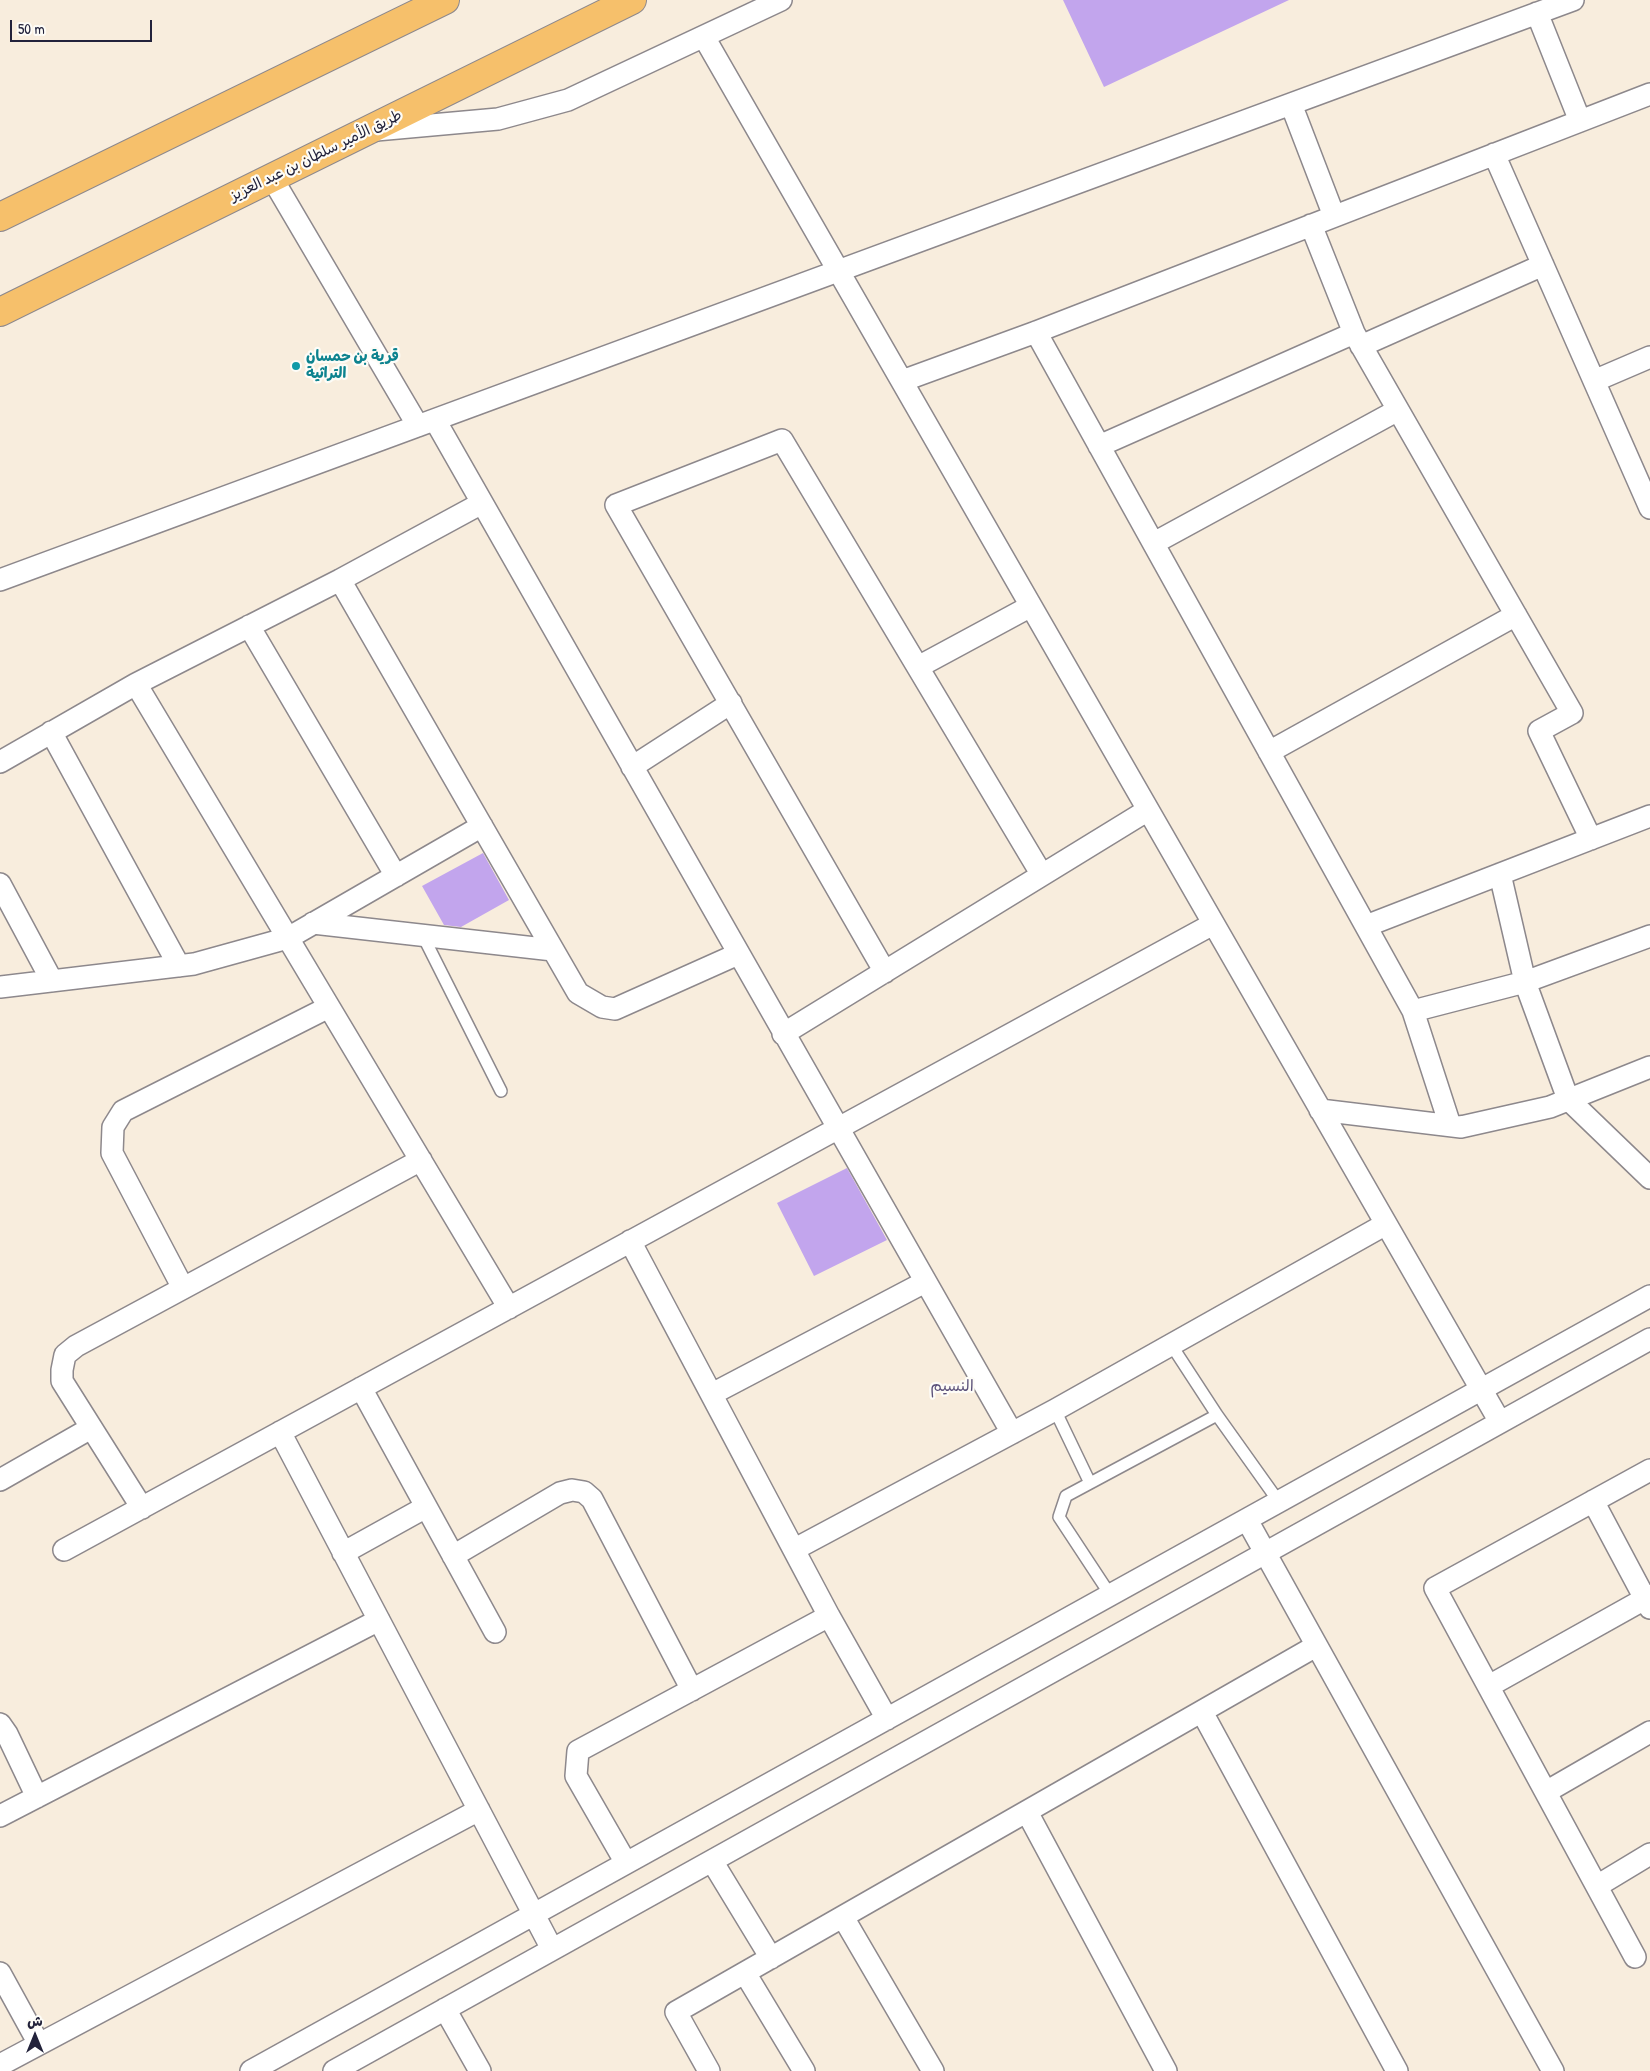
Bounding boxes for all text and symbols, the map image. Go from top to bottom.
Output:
scale bar [12,10,155,42]
text: 50 m [18,18,45,39]
street label: طريق الأمير سلطان بن عبد العزيز [227,106,405,206]
place label: قرية بن حمسان التراثية [306,348,399,383]
marker: قرية بن حمسان التراثية [290,360,302,372]
district label: النسيم [930,1377,974,1397]
north arrow [10,2011,60,2061]
text: ش [27,2011,43,2030]

